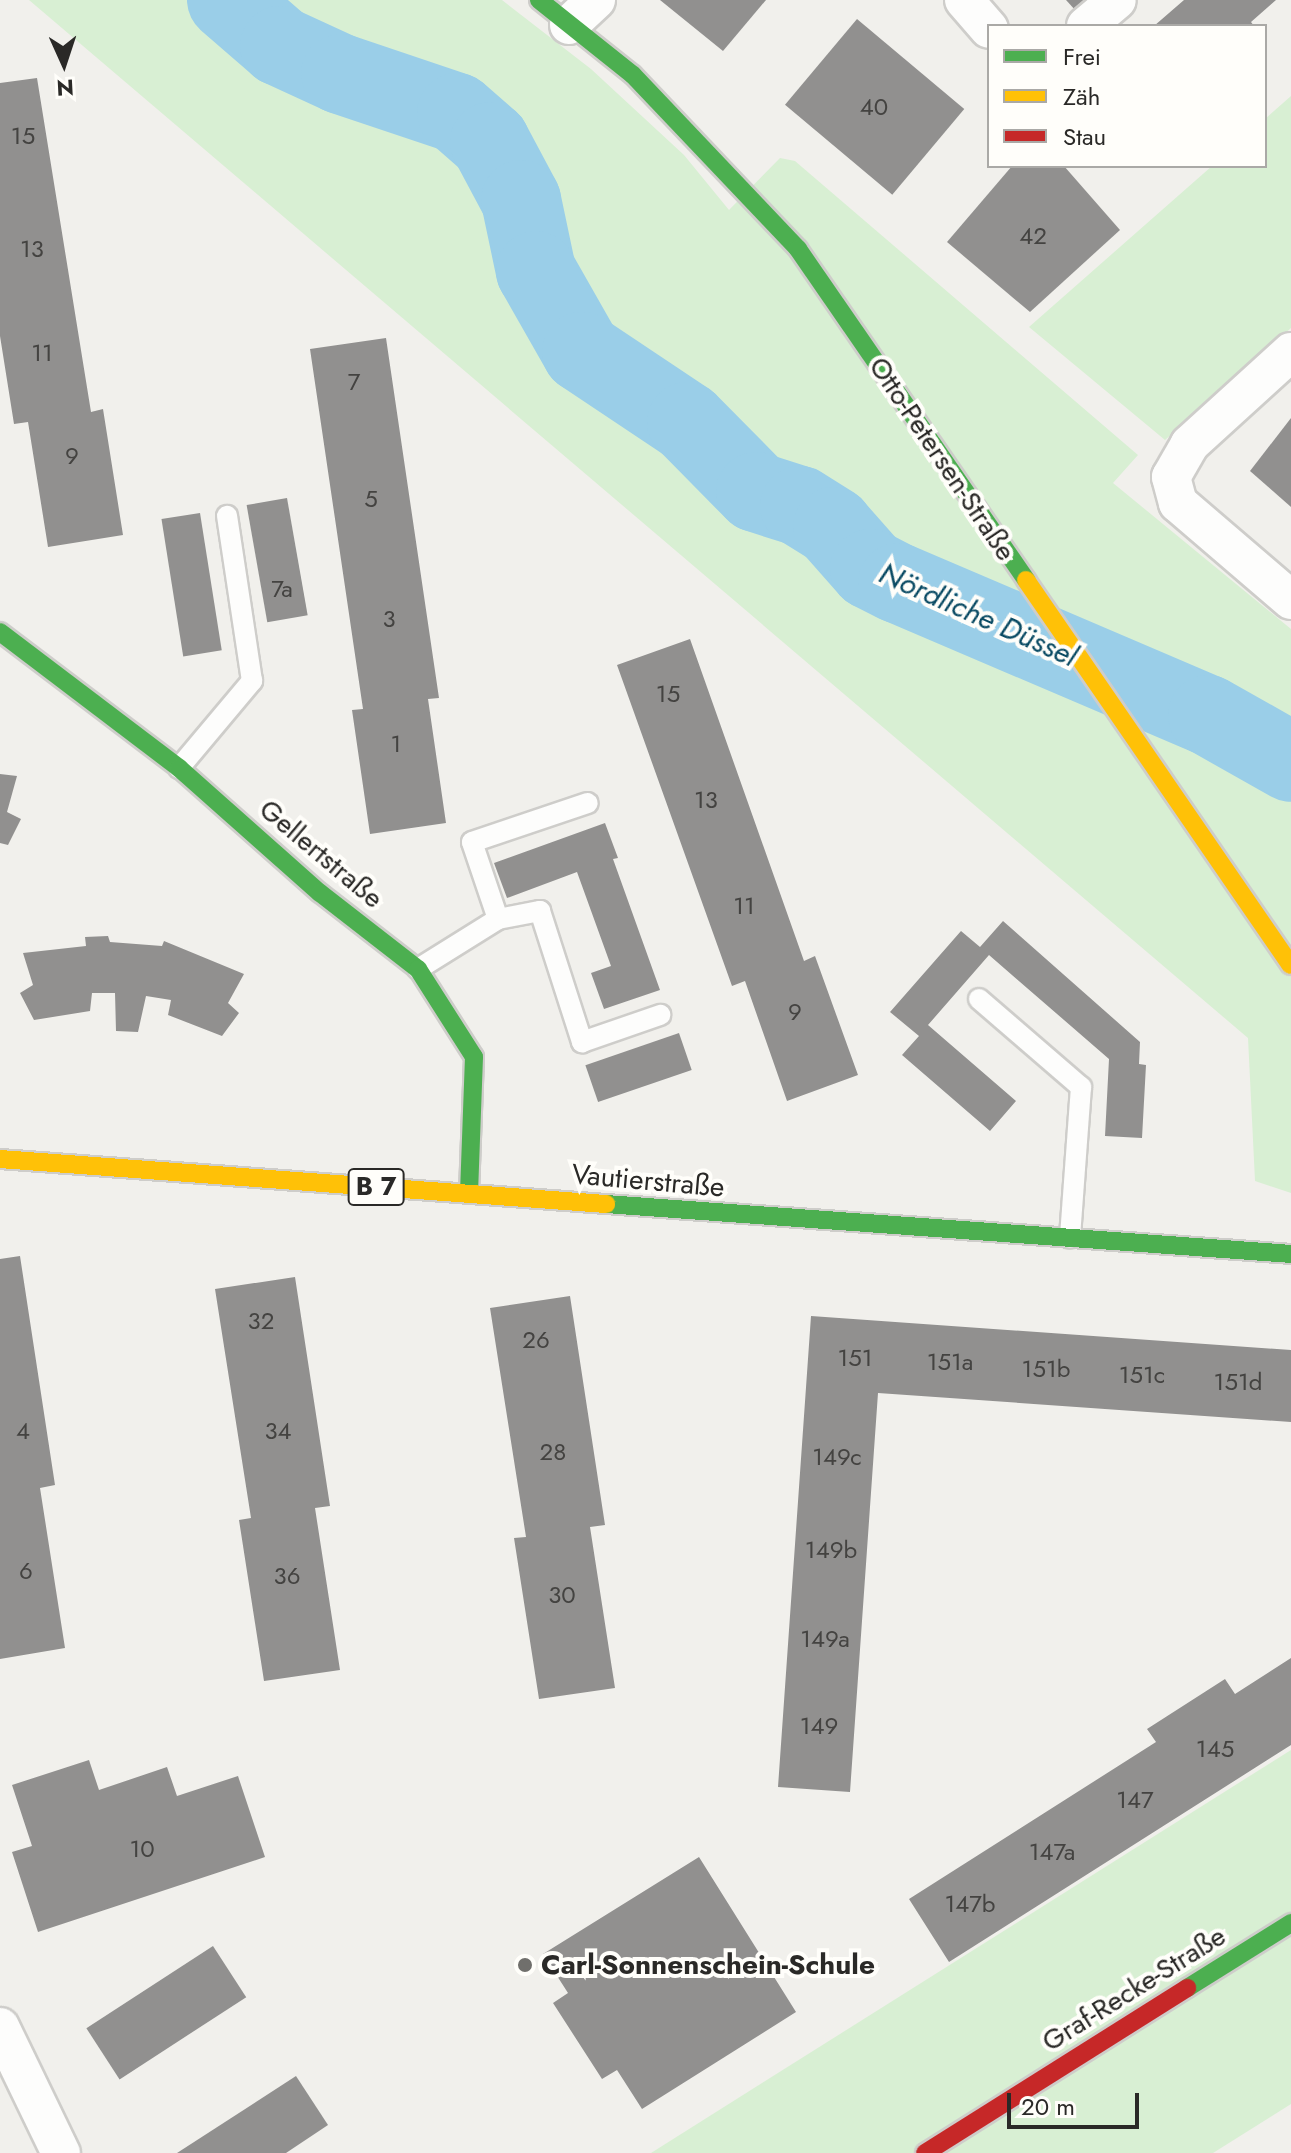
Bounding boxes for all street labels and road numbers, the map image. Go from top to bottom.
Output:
street label: Otto-Petersen-Straße [862,351,1022,567]
street label: Gellertstraße [252,793,390,915]
street label: Vautierstraße [570,1158,726,1204]
road number: B 7 [346,1165,406,1209]
street label: Graf-Recke-Straße [1036,1919,1232,2059]

